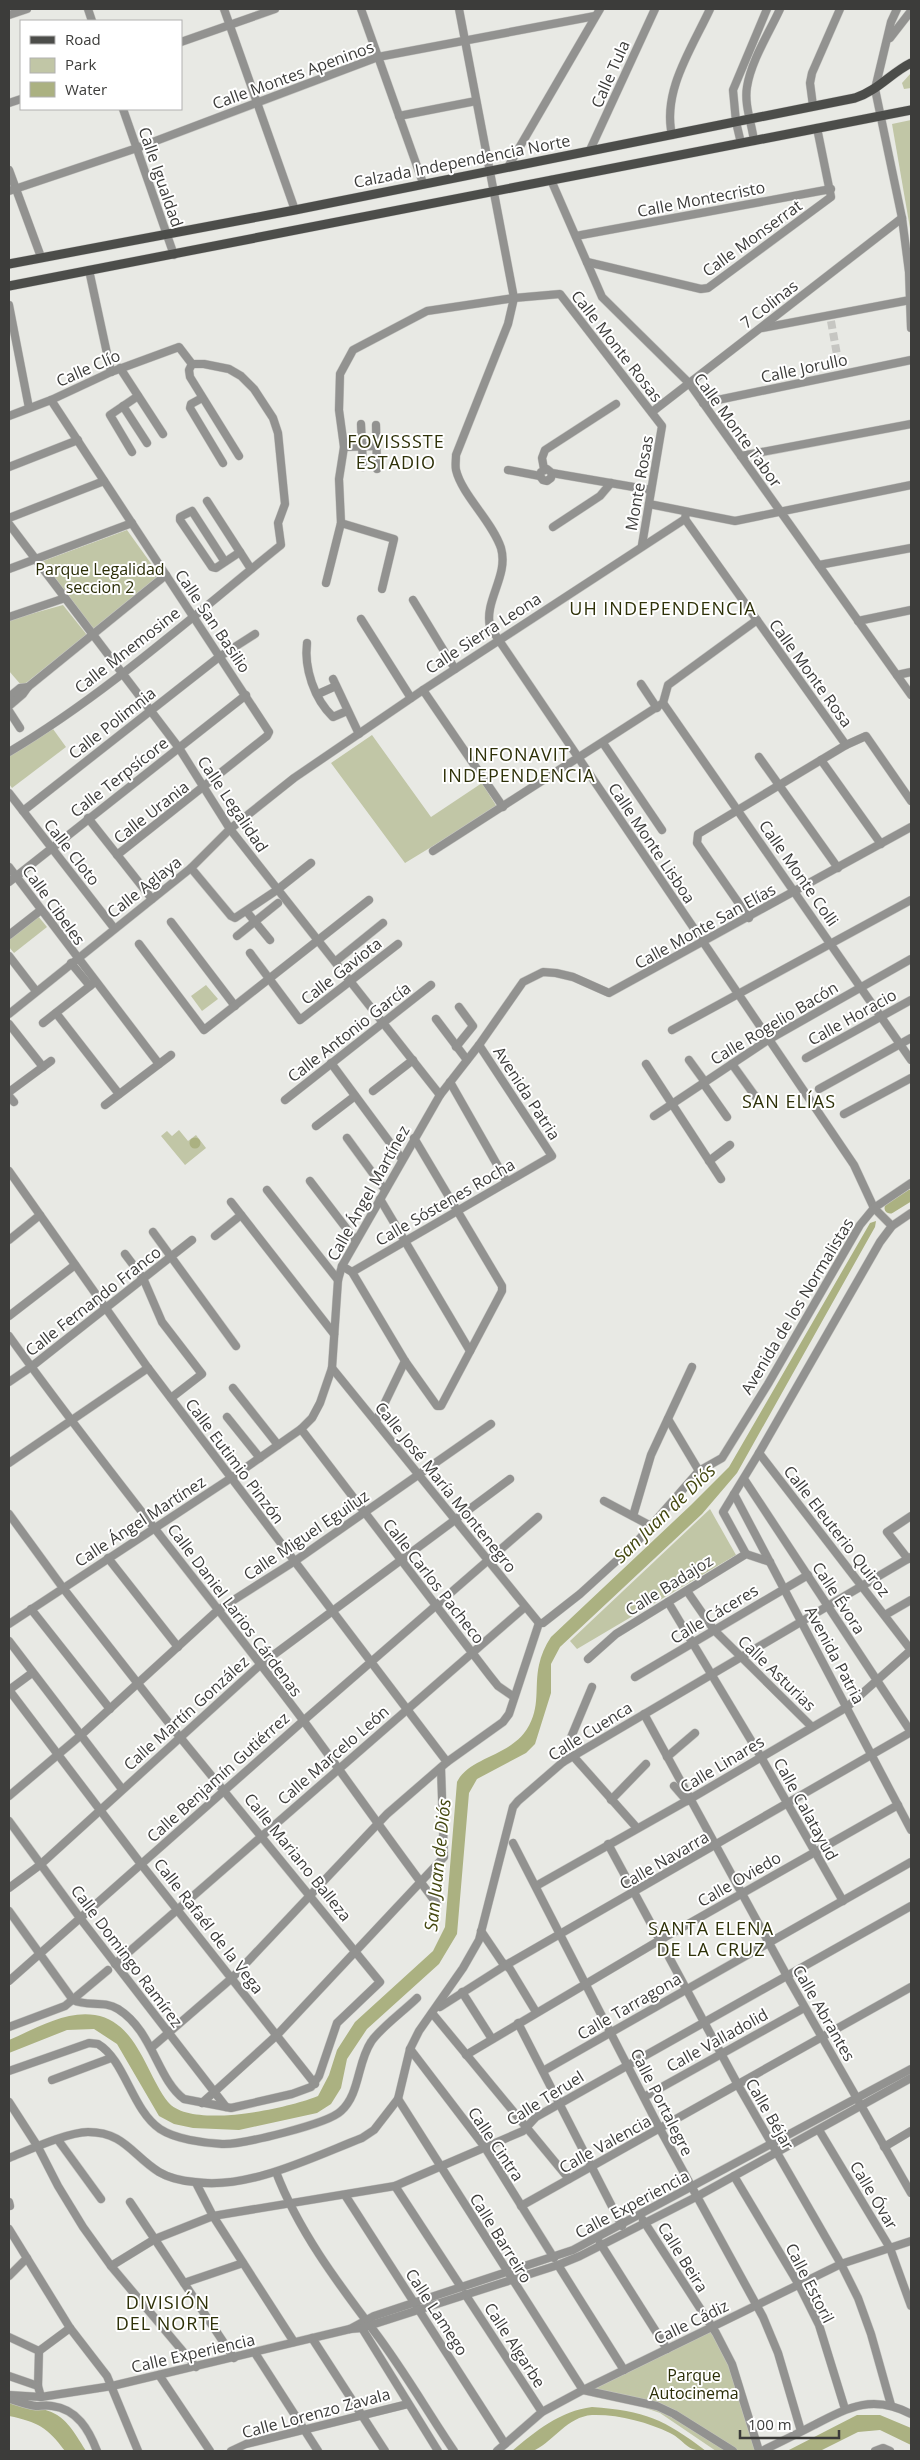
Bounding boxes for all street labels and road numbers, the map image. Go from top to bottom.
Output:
street label: Calle Montes Apeninos [209,36,377,114]
street label: Calle Tula [585,37,635,111]
street label: Calle Igualdad [134,124,188,230]
street label: Calzada Independencia Norte [352,129,572,193]
street label: Calle Montecristo [635,176,767,222]
street label: Calle Monserrat [698,194,807,282]
street label: 7 Colinas [736,275,802,333]
street label: Calle Monte Rosas [566,285,668,407]
street label: Calle Clío [52,344,124,392]
street label: Calle Jorullo [759,348,849,388]
street label: Calle Monte Tabor [689,368,787,492]
street label: Monte Rosas [620,434,658,532]
street label: Calle San Basilio [170,565,256,677]
street label: Calle Sierra Leona [421,587,545,679]
street label: Calle Mnemosine [70,602,184,698]
street label: Calle Monte Rosa [764,614,858,732]
street label: Calle Polimnia [64,682,160,764]
street label: Calle Terpsícore [65,732,173,822]
street label: Calle Legalidad [193,752,273,856]
street label: Calle Urania [109,776,193,848]
street label: Calle Monte Lisboa [603,778,701,908]
street label: Calle Cloto [39,814,105,890]
street label: Calle Monte Colli [754,816,844,930]
street label: Calle Aglaya [102,851,186,923]
street label: Calle Cibeles [18,861,90,949]
street label: Calle Monte San Elías [631,878,779,974]
street label: Calle Gaviota [296,932,386,1010]
street label: Calle Rogelio Bacón [706,976,842,1070]
street label: Calle Antonio García [283,977,415,1087]
street label: Calle Horacio [804,984,900,1050]
street label: Avenida Patria [489,1042,565,1144]
street label: Calle Ángel Martínez [322,1121,414,1265]
street label: Calle Sóstenes Rocha [371,1153,519,1251]
street label: Avenida de los Normalistas [736,1214,858,1398]
street label: Calle Fernando Franco [20,1241,166,1361]
street label: Calle Eutimio Pinzón [181,1394,289,1528]
street label: Calle José María Montenegro [370,1397,522,1577]
street label: Calle Eleuterio Quiroz [779,1461,895,1601]
street label: Calle Ángel Martínez [70,1470,210,1572]
street label: Calle Miguel Eguiluz [239,1485,373,1585]
street label: Calle Carlos Pacheco [378,1514,490,1648]
street label: Calle Daniel Larios Cárdenas [163,1519,307,1701]
street label: Calle Badajoz [621,1549,717,1621]
street label: Calle Évora [807,1558,871,1638]
street label: Calle Cáceres [666,1579,762,1649]
street label: Avenida Patria [800,1602,870,1708]
street label: Calle Asturias [733,1630,821,1716]
street label: Calle Martín González [119,1651,253,1775]
street label: Calle Cuenca [544,1696,636,1766]
street label: Calle Marcelo León [272,1700,394,1810]
street label: Calle Benjamín Gutiérrez [142,1707,294,1847]
street label: Calle Linares [676,1730,768,1798]
street label: Calle Calatayud [769,1754,843,1864]
street label: Calle Mariano Balleza [239,1788,357,1926]
street label: Calle Navarra [615,1825,713,1895]
street label: Calle Oviedo [693,1846,785,1912]
street label: Calle Rafaél de la Vega [149,1854,269,1998]
street label: Calle Domingo Ramírez [66,1880,188,2032]
street label: Calle Abrantes [788,1961,860,2065]
street label: Calle Tarragona [573,1967,685,2045]
street label: Calle Valladolid [662,2003,772,2077]
street label: Calle Portalegre [625,2045,699,2159]
street label: Calle Teruel [502,2066,588,2130]
street label: Calle Béjar [741,2074,799,2154]
street label: Calle Cintra [463,2103,529,2185]
street label: Calle Valencia [555,2110,655,2178]
street label: Calle Óvar [845,2157,903,2234]
street label: Calle Experiencia [571,2165,693,2243]
street label: Calle Barreiro [465,2189,537,2287]
street label: Calle Beira [653,2218,713,2296]
street label: Calle Estoril [781,2239,839,2327]
street label: Calle Lamego [401,2264,473,2360]
street label: Calle Cádiz [650,2294,732,2350]
street label: Calle Algarbe [479,2298,551,2392]
street label: Calle Experiencia [129,2328,257,2378]
street label: Calle Lorenzo Zavala [239,2383,393,2443]

